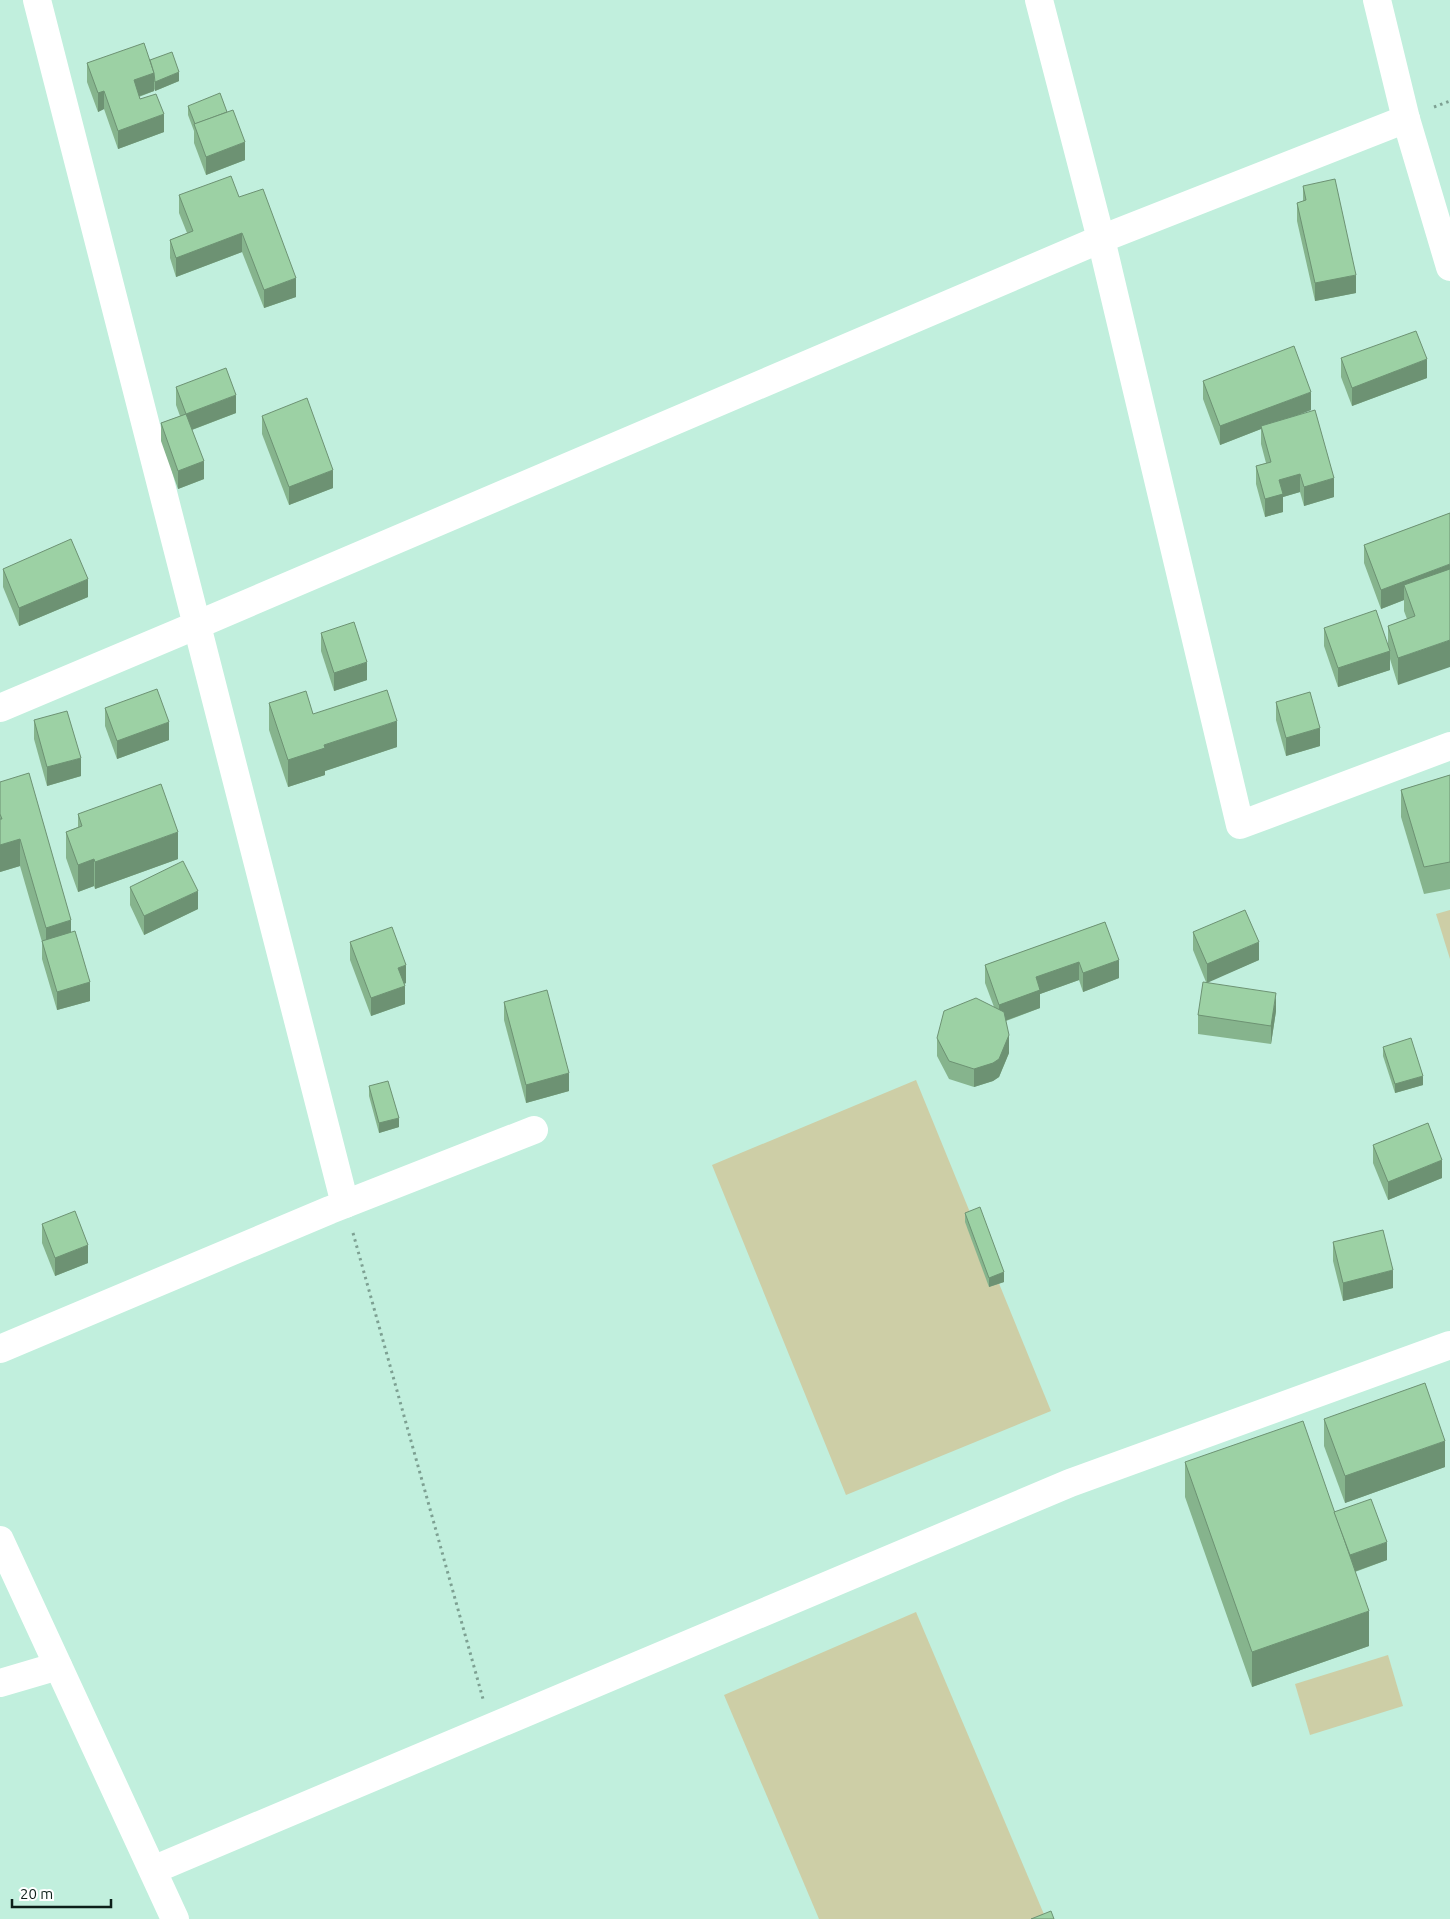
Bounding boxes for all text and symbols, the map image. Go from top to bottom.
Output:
scale bar [12,1876,111,1908]
text: 20 m [20,1885,53,1902]

